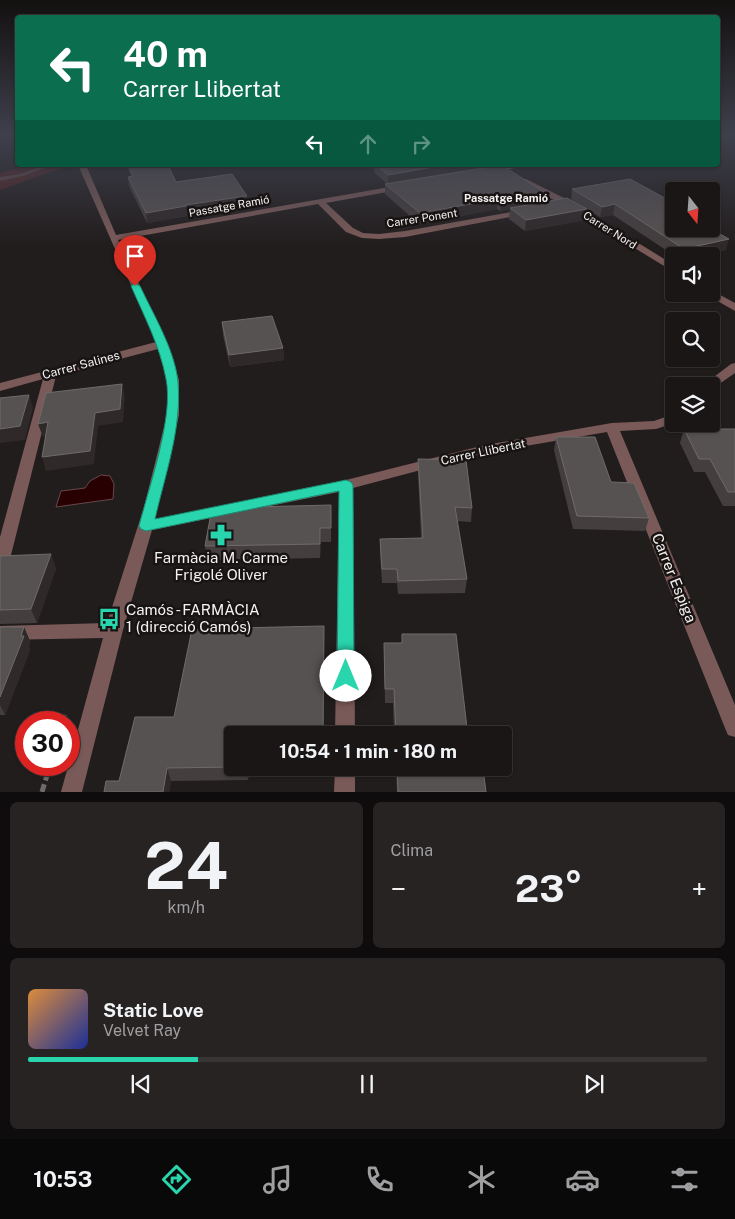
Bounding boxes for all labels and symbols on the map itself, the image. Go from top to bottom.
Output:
north arrow [665,182,720,238]
district label: Passatge Ramió [464,192,548,204]
street label: Passatge Ramió [188,193,270,219]
street label: Carrer Ponent [386,206,458,230]
street label: Carrer Nord [581,209,639,251]
pin [114,235,156,286]
street label: Carrer Salines [41,348,121,382]
street label: Carrer Llibertat [439,436,527,468]
pharmacy icon: Farmàcia M. Carme Frigolé Oliver [208,522,234,548]
street label: Carrer Espiga [649,531,700,625]
place label: Farmàcia M. Carme Frigolé Oliver [154,549,288,583]
place label: Camós - FARMÀCIA 1 (direcció Camós) [126,601,260,635]
bus stop icon: Camós - FARMÀCIA 1 (direcció Camós) [96,606,122,632]
position arrow [319,649,371,701]
speed limit sign: 30 [15,711,80,776]

